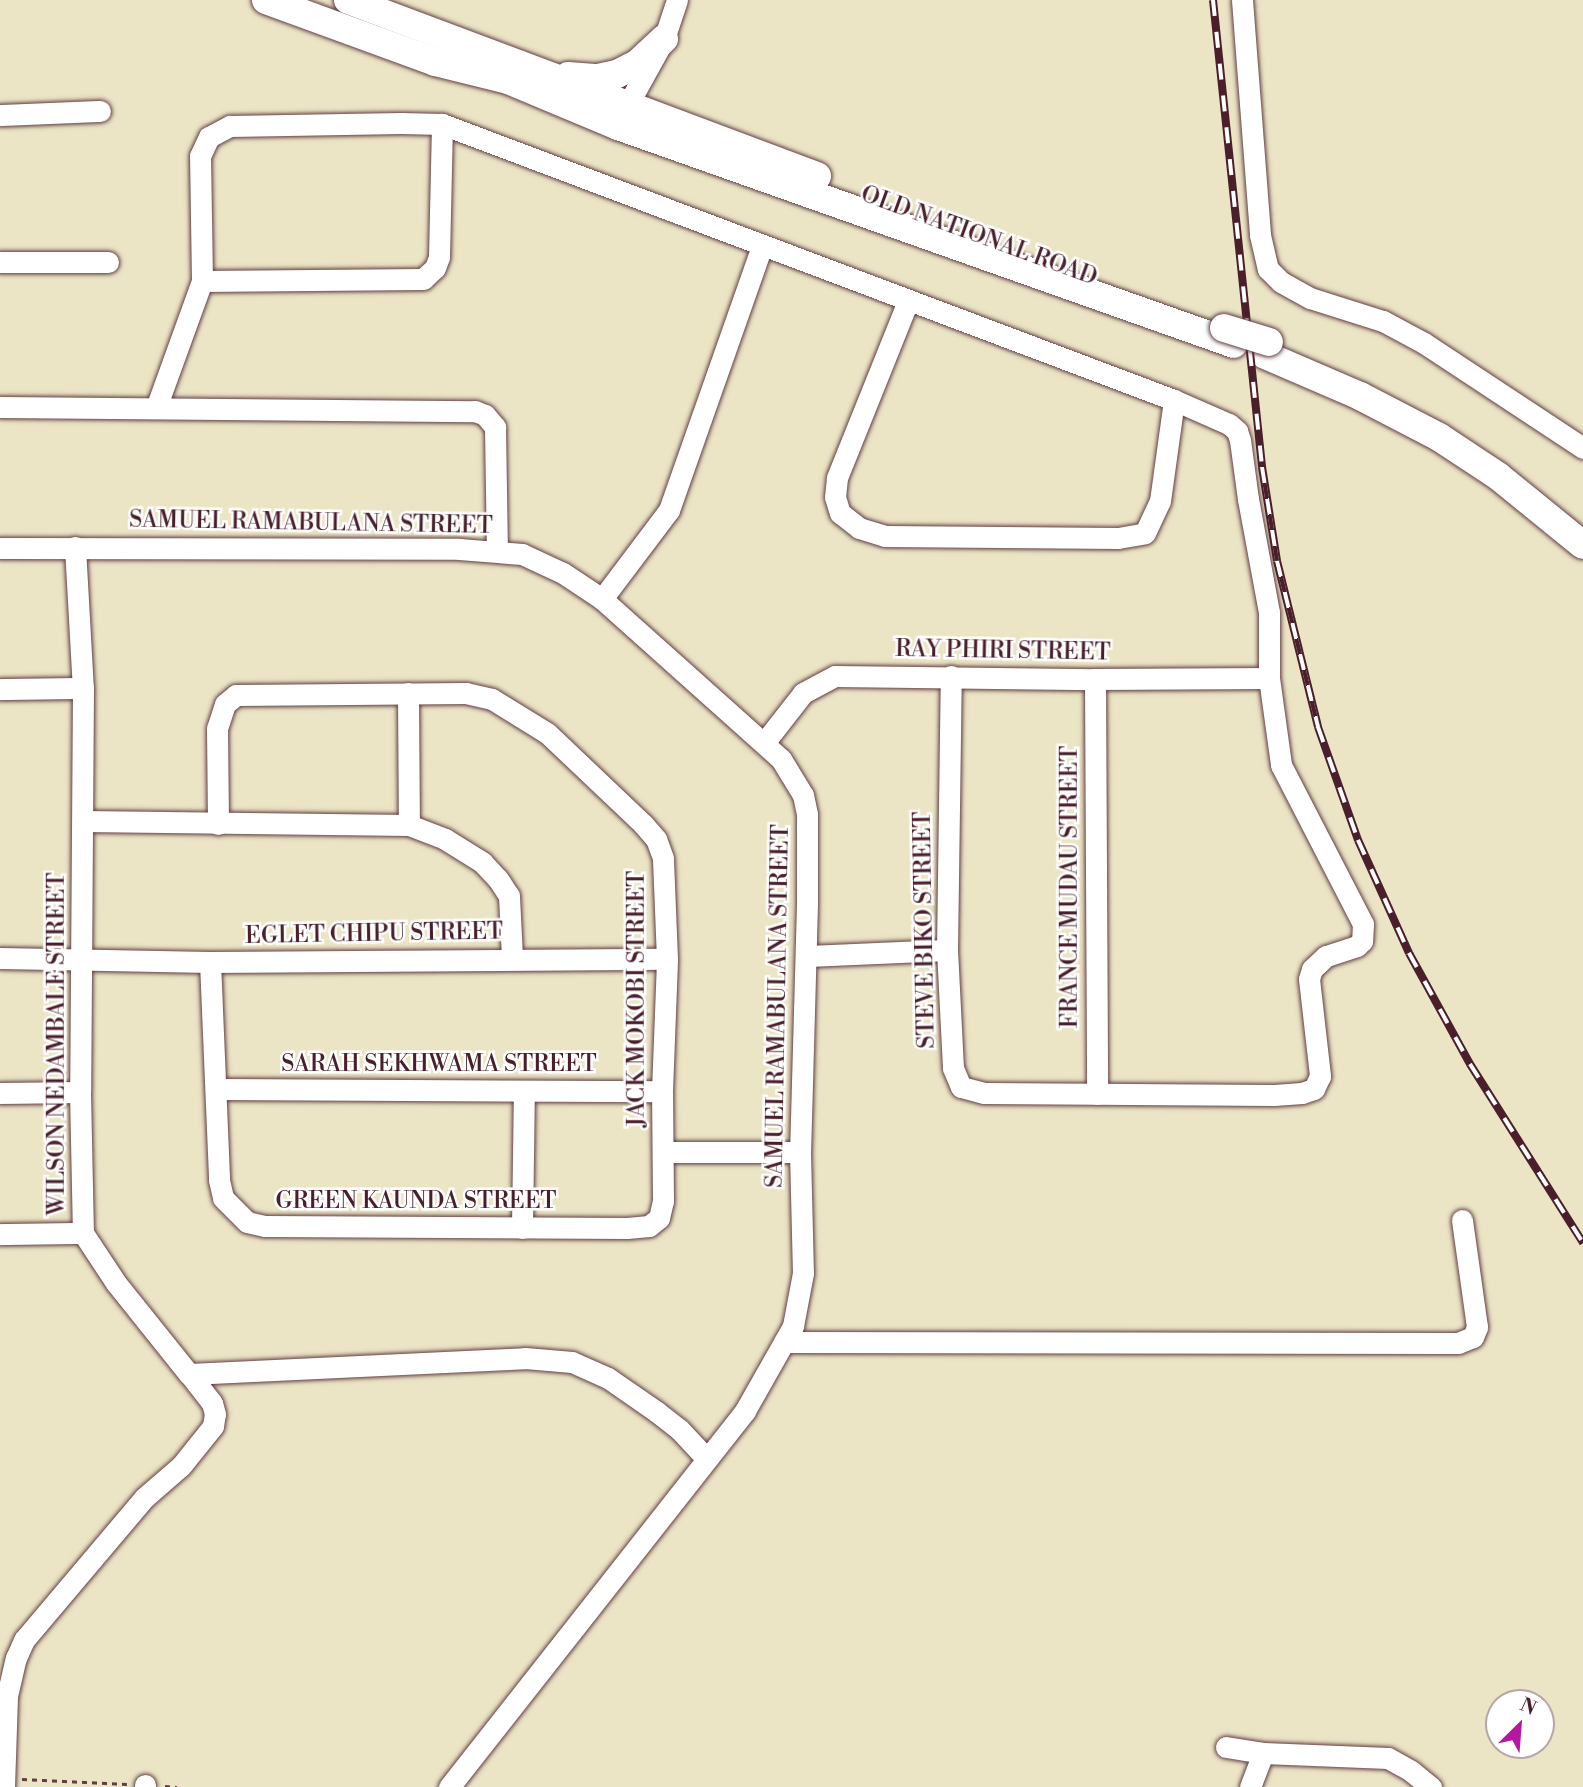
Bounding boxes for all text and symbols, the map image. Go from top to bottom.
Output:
street label: OLD NATIONAL ROAD [857,180,1101,292]
street label: SAMUEL RAMABULANA STREET [129,506,493,540]
street label: RAY PHIRI STREET [895,635,1111,667]
street label: FRANCE MUDAU STREET [1056,746,1084,1028]
street label: STEVE BIKO STREET [909,811,941,1049]
street label: SAMUEL RAMABULANA STREET [761,824,795,1188]
street label: JACK MOKOBI STREET [623,871,651,1127]
street label: WILSON NEDAMBALE STREET [43,872,71,1216]
street label: EGLET CHIPU STREET [245,918,503,950]
street label: SARAH SEKHWAMA STREET [281,1050,597,1078]
street label: GREEN KAUNDA STREET [275,1187,557,1215]
north arrow [1485,1689,1555,1759]
text: N [1516,1693,1540,1721]

